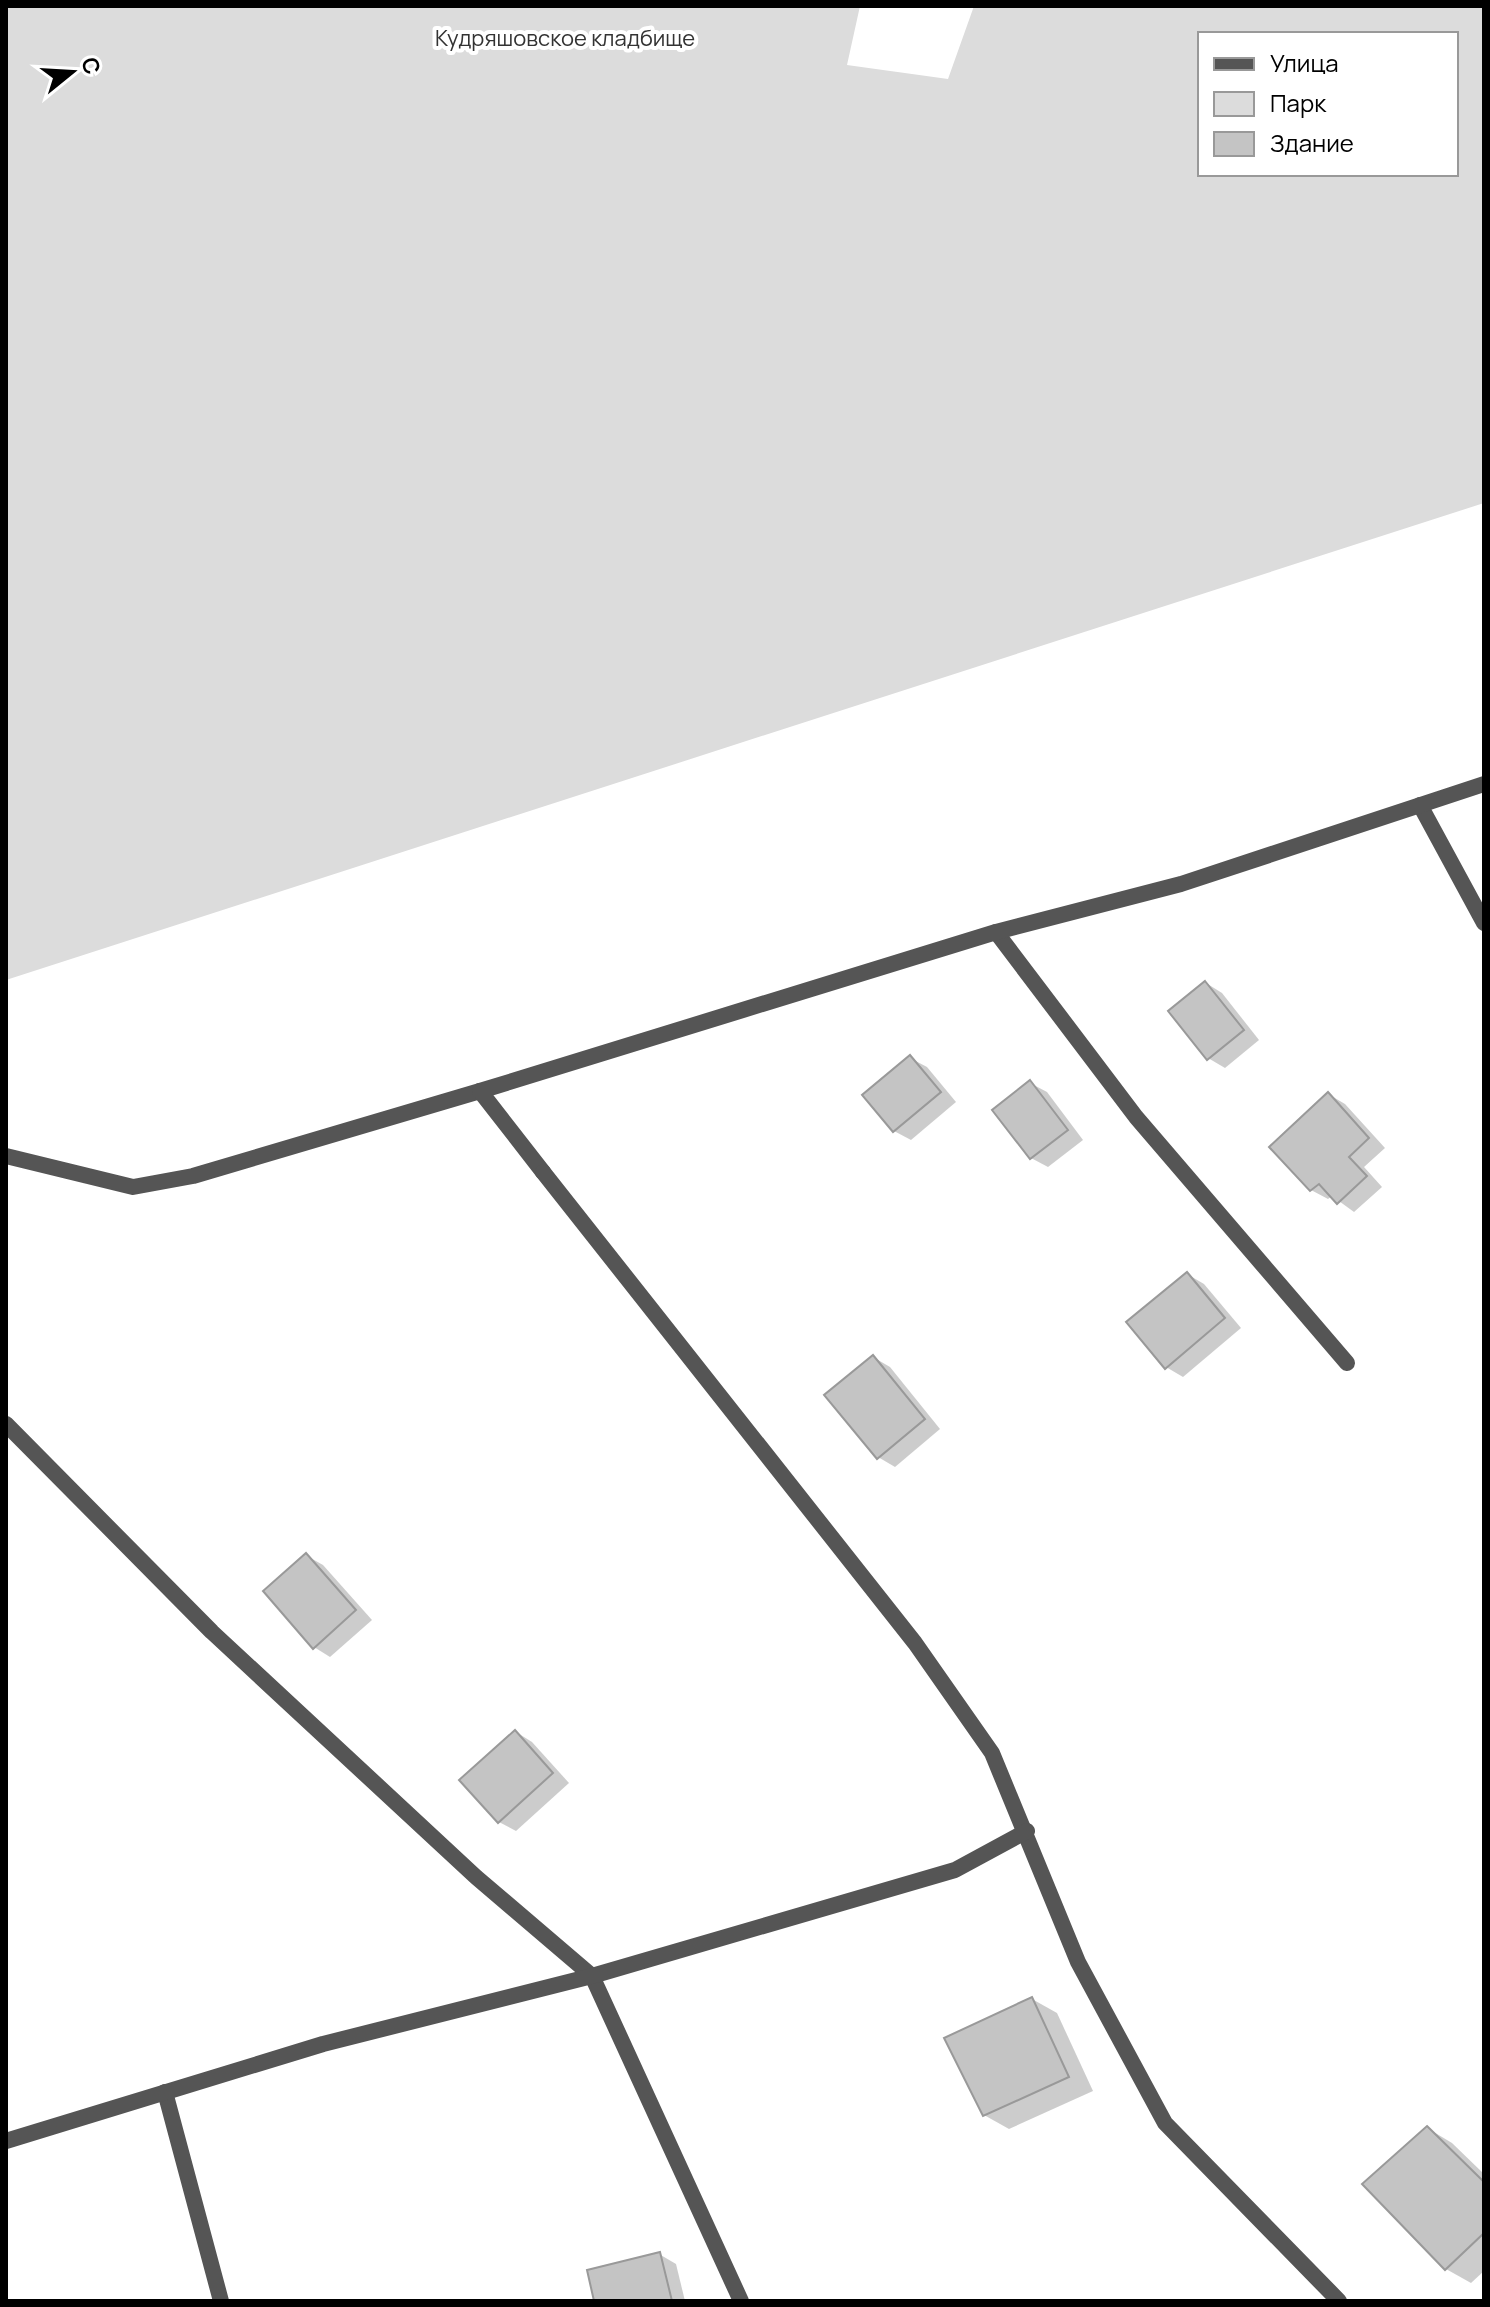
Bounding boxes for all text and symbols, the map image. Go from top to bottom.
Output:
park label: Кудряшовское кладбище [435,23,695,53]
north arrow [32,32,112,112]
legend [1198,32,1458,176]
text: Улица [1270,46,1339,79]
text: С [74,53,108,78]
text: Парк [1270,86,1327,119]
text: Здание [1270,126,1354,159]

